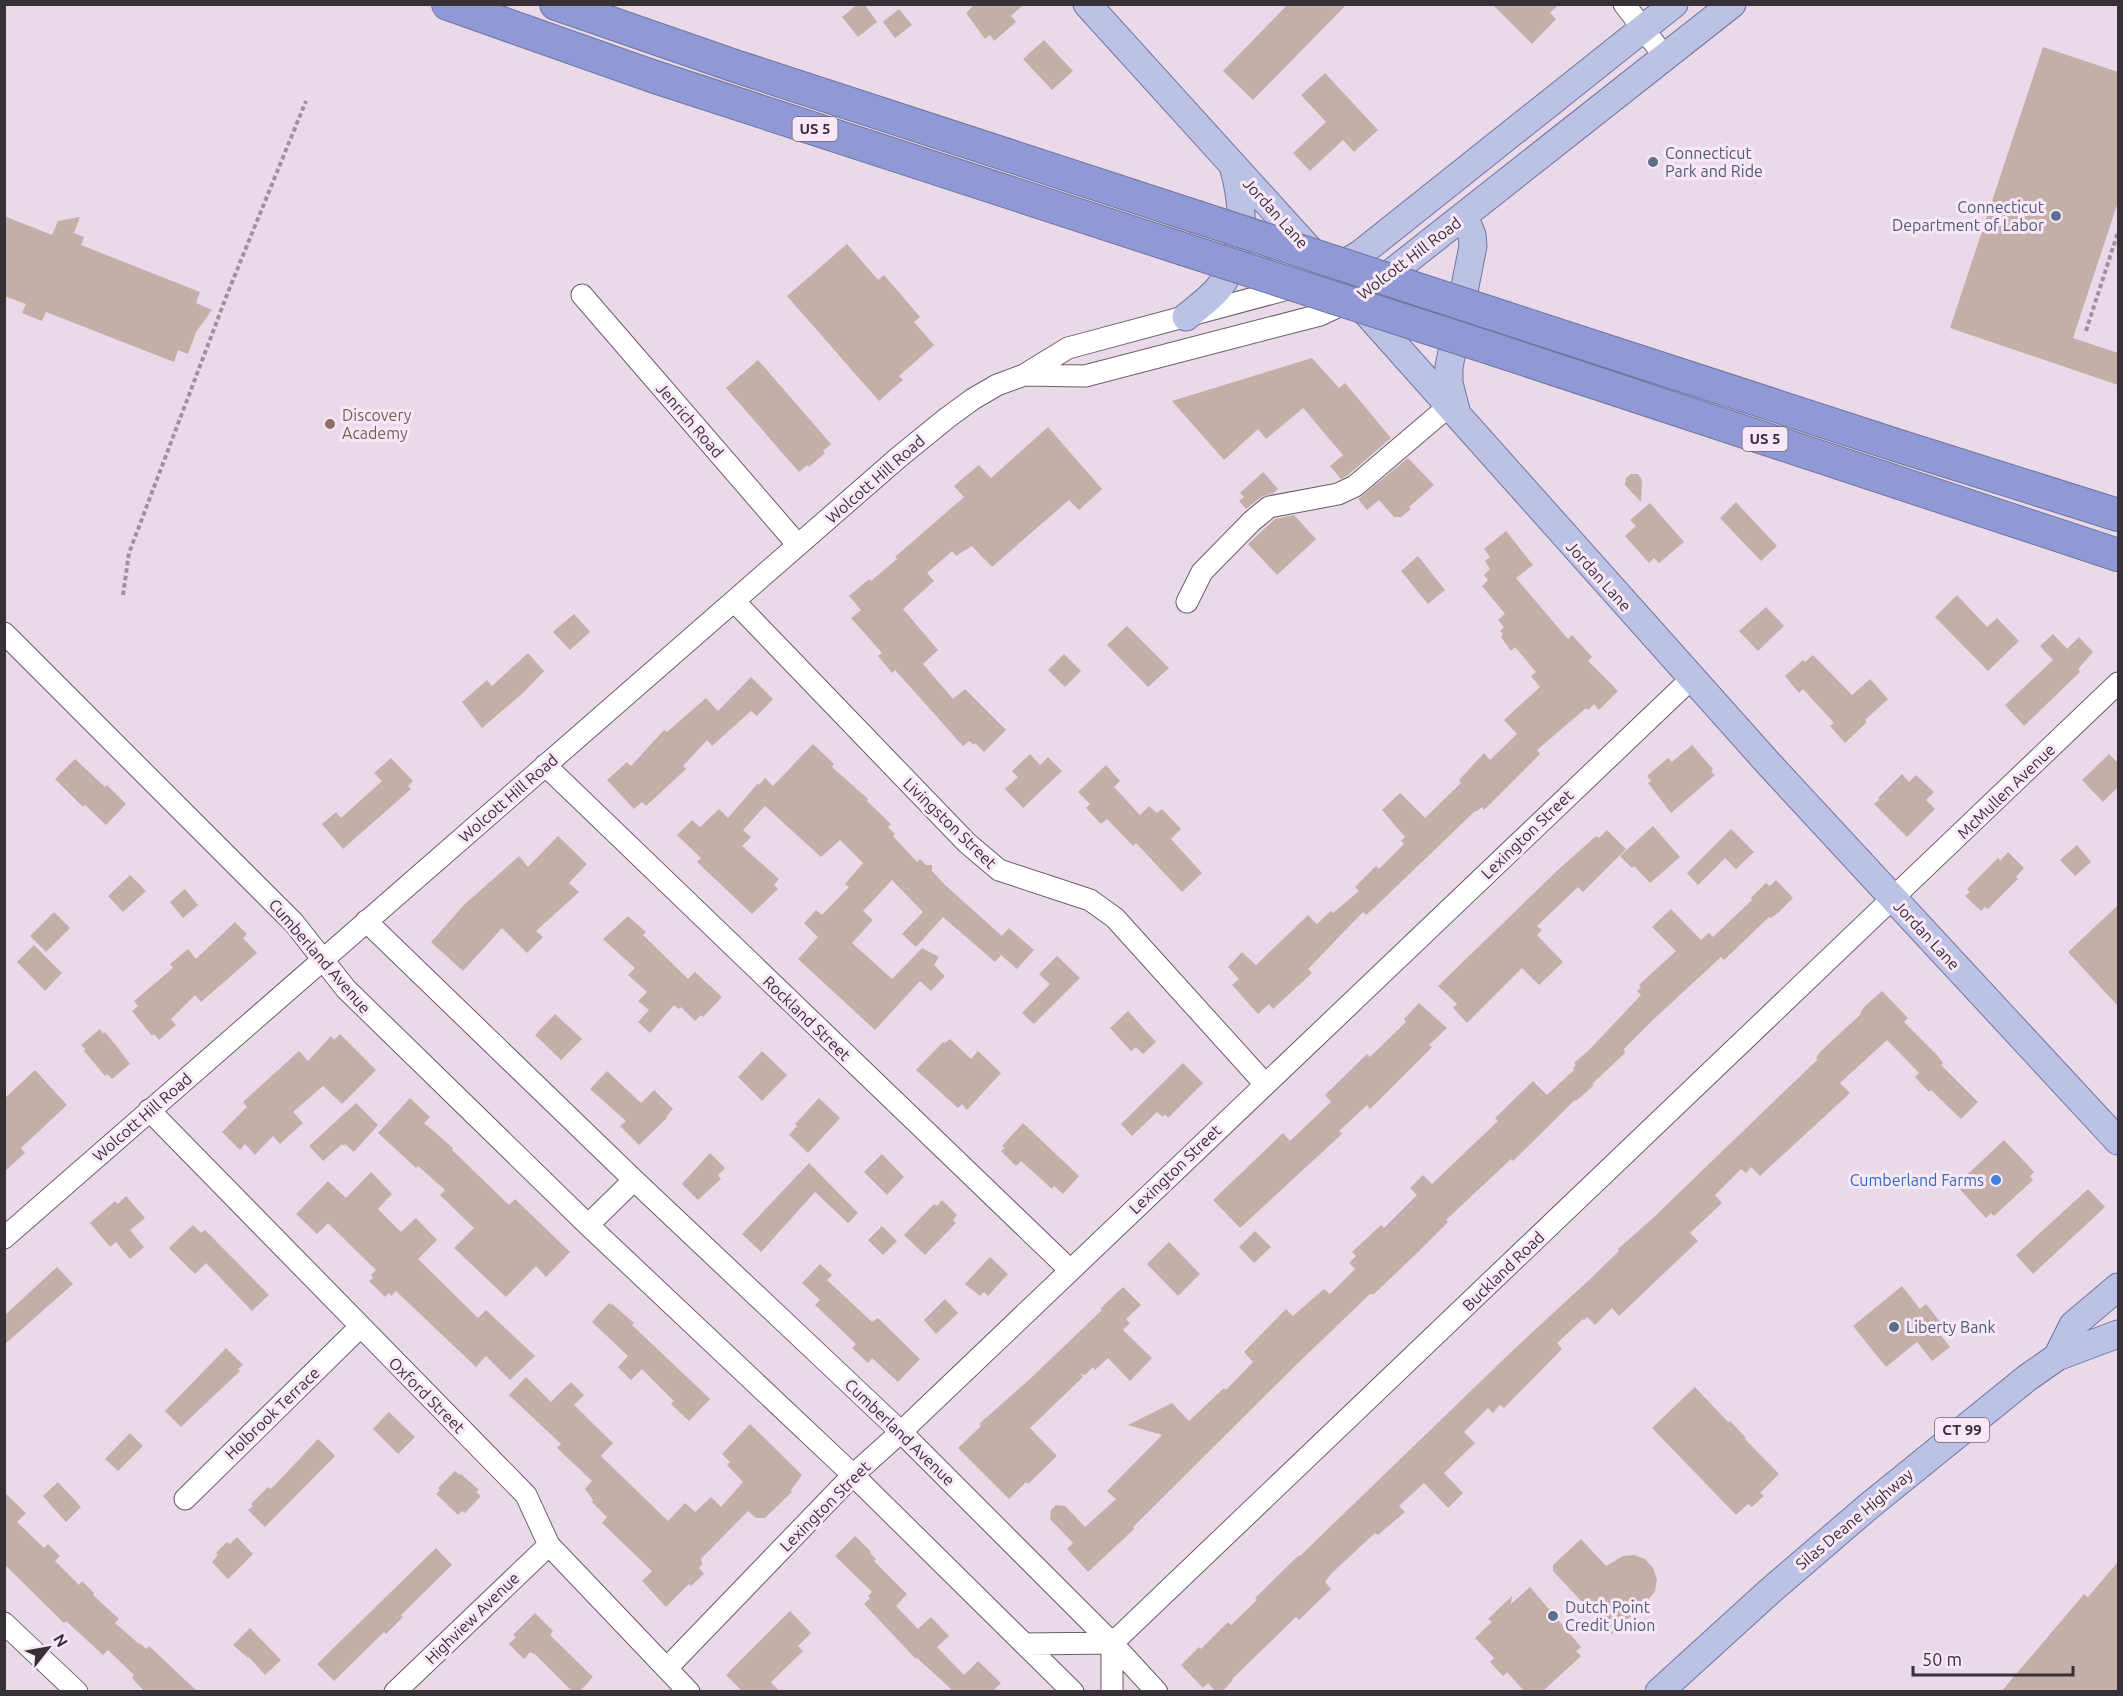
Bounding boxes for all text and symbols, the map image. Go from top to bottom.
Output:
road number: US 5 [792,117,838,141]
place label: Connecticut Park and Ride [1665,144,1763,180]
marker: Connecticut Park and Ride [1646,155,1660,169]
street label: Jordan Lane [1240,174,1312,252]
place label: Connecticut Department of Labor [1892,198,2045,234]
marker: Connecticut Department of Labor [2049,209,2063,223]
street label: Wolcott Hill Road [1354,213,1464,303]
street label: Jenrich Road [653,379,727,461]
place label: Discovery Academy [342,406,412,442]
marker: Discovery Academy [323,417,337,431]
road number: US 5 [1742,427,1788,451]
street label: Wolcott Hill Road [822,431,928,527]
street label: Jordan Lane [1563,537,1635,615]
street label: McMullen Avenue [1954,740,2058,842]
street label: Wolcott Hill Road [455,750,561,846]
street label: Livingston Street [900,774,1001,872]
street label: Lexington Street [1477,785,1577,882]
street label: Cumberland Avenue [266,895,374,1017]
street label: Jordan Lane [1890,897,1964,973]
street label: Rockland Street [760,972,855,1065]
street label: Wolcott Hill Road [89,1069,195,1165]
street label: Lexington Street [1125,1120,1225,1217]
place label: Cumberland Farms [1850,1171,1984,1189]
marker: Cumberland Farms [1989,1173,2003,1187]
street label: Buckland Road [1459,1228,1547,1314]
place label: Liberty Bank [1906,1318,1996,1336]
marker: Liberty Bank [1887,1320,1901,1334]
street label: Oxford Street [385,1353,469,1437]
street label: Holbrook Terrace [221,1363,323,1463]
street label: Cumberland Avenue [841,1375,959,1489]
road number: CT 99 [1935,1418,1989,1442]
street label: Lexington Street [776,1457,874,1555]
street label: Silas Deane Highway [1792,1465,1916,1573]
street label: Highview Avenue [421,1569,523,1667]
place label: Dutch Point Credit Union [1565,1598,1655,1634]
marker: Dutch Point Credit Union [1546,1609,1560,1623]
north arrow [18,1618,78,1678]
text: N [50,1631,72,1650]
scale bar [1913,1639,2074,1677]
text: 50 m [1922,1649,1962,1669]

